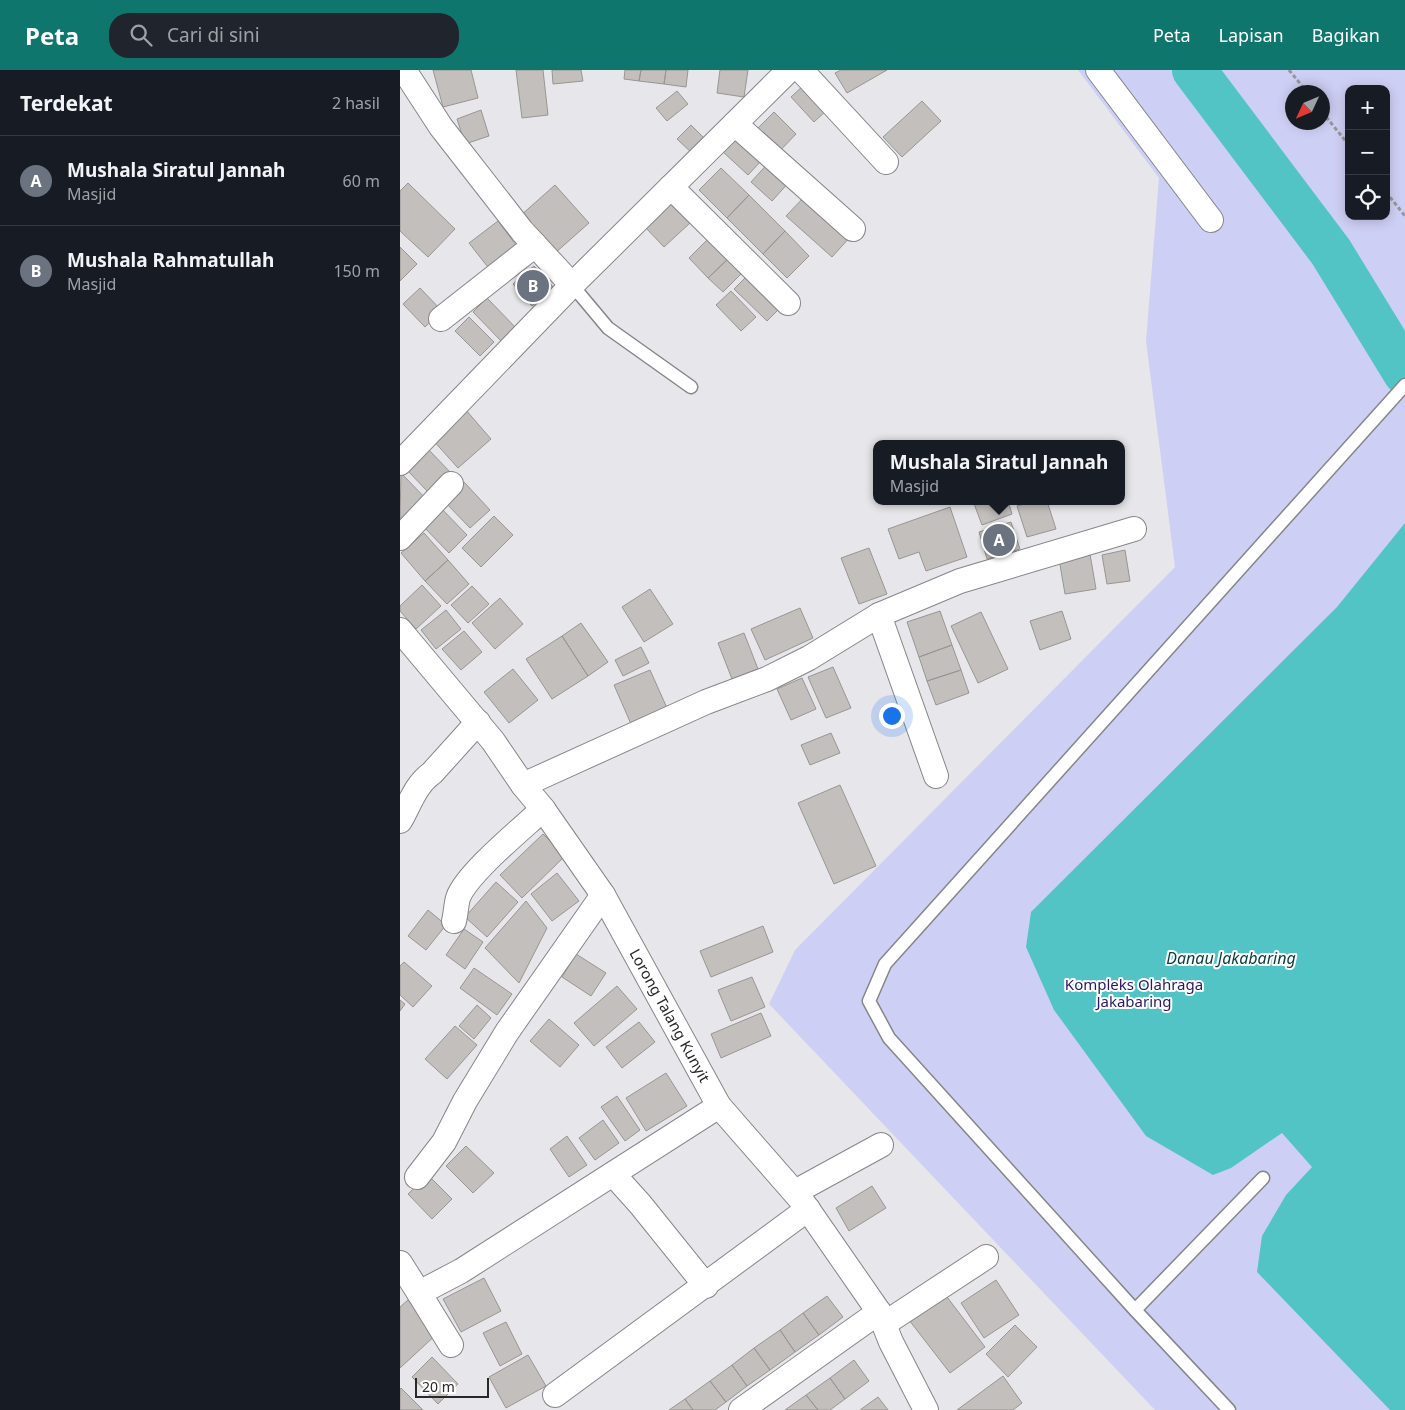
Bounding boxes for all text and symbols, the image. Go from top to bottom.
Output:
search box [109,13,459,58]
text: Peta [25,19,79,52]
icon: search [127,21,155,49]
text: Cari di sini [167,22,260,48]
text: Peta [1153,23,1191,47]
text: Lapisan [1219,23,1284,47]
text: Bagikan [1312,23,1380,47]
north arrow [1285,85,1330,130]
map controls [1345,85,1390,220]
button: + [1345,85,1390,130]
text: Terdekat [20,89,113,117]
text: 2 hasil [332,92,380,114]
button: − [1345,130,1390,175]
text: Mushala Siratul Jannah [67,157,285,183]
text: A [30,170,42,192]
text: 60 m [343,170,380,192]
button: locate [1345,175,1390,220]
text: Masjid [67,183,116,205]
text: Mushala Rahmatullah [67,247,274,273]
text: B [31,260,41,282]
text: 150 m [333,260,380,282]
pin: B [517,267,549,305]
text: Masjid [67,273,116,295]
popup [873,440,1125,505]
text: Mushala Siratul Jannah [890,449,1108,475]
text: Masjid [890,475,939,497]
pin: A [983,521,1015,559]
your location [879,703,905,729]
street label: Lorong Talang Kunyit [626,945,715,1086]
water label: Danau Jakabaring [1166,947,1296,969]
park label: Kompleks Olahraga Jakabaring [1065,974,1203,1011]
scale bar [415,1375,489,1398]
text: 20 m [422,1377,455,1396]

